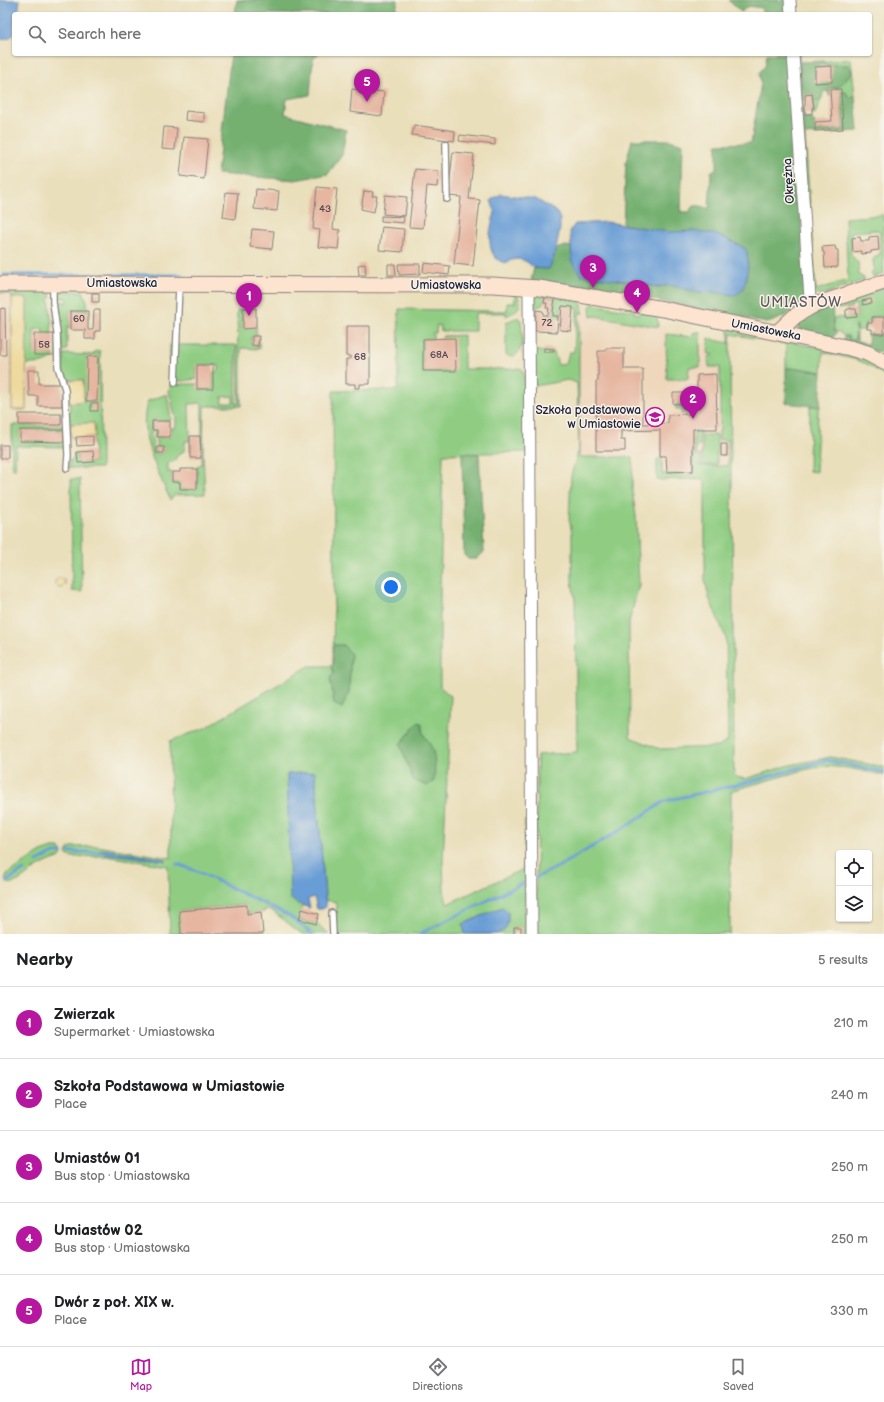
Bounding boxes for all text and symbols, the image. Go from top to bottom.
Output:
search box [12,12,872,56]
icon: search [26,23,48,45]
text: Search here [58,25,141,44]
pin: 5 [354,69,380,102]
street label: Okrężna [780,158,798,204]
house number: 43 [319,203,331,215]
pin: 3 [580,255,606,288]
street label: Umiastowska [87,276,158,291]
street label: Umiastowska [411,278,482,293]
pin: 4 [624,280,650,313]
pin: 1 [236,283,262,316]
district label: UMIASTÓW [760,293,842,311]
house number: 60 [73,313,85,325]
street label: Umiastowska [730,316,802,344]
house number: 72 [542,317,553,329]
house number: 58 [38,339,50,351]
house number: 68A [430,349,449,361]
house number: 68 [354,351,366,363]
pin: 2 [680,386,706,419]
place label: Szkoła podstawowa w Umiastowie [536,403,641,432]
school or university icon: Szkoła podstawowa w Umiastowie [644,406,666,428]
your location [381,577,401,597]
map controls [836,850,872,922]
button: locate [836,850,872,886]
button: layers [836,886,872,922]
text: Nearby [16,950,73,970]
text: 5 results [818,952,868,968]
text: Zwierzak [54,1005,115,1024]
text: 1 [26,1015,32,1031]
text: 210 m [834,1015,868,1031]
text: Supermarket · Umiastowska [54,1024,215,1040]
text: Szkoła Podstawowa w Umiastowie [54,1077,285,1096]
text: 2 [25,1087,33,1103]
text: 240 m [831,1087,868,1103]
text: Place [54,1096,87,1112]
text: Umiastów 01 [54,1149,140,1168]
text: 3 [25,1159,33,1175]
text: 250 m [831,1159,868,1175]
text: Bus stop · Umiastowska [54,1168,190,1184]
text: Umiastów 02 [54,1221,143,1240]
text: 4 [25,1231,33,1247]
text: 250 m [831,1231,868,1247]
text: Bus stop · Umiastowska [54,1240,190,1256]
text: Dwór z poł. XIX w. [54,1293,174,1312]
text: 5 [25,1303,33,1319]
text: 330 m [830,1303,868,1319]
text: Place [54,1312,87,1328]
tab: Map [130,1356,152,1393]
tab: Directions [412,1356,463,1393]
tab: Saved [723,1356,754,1393]

